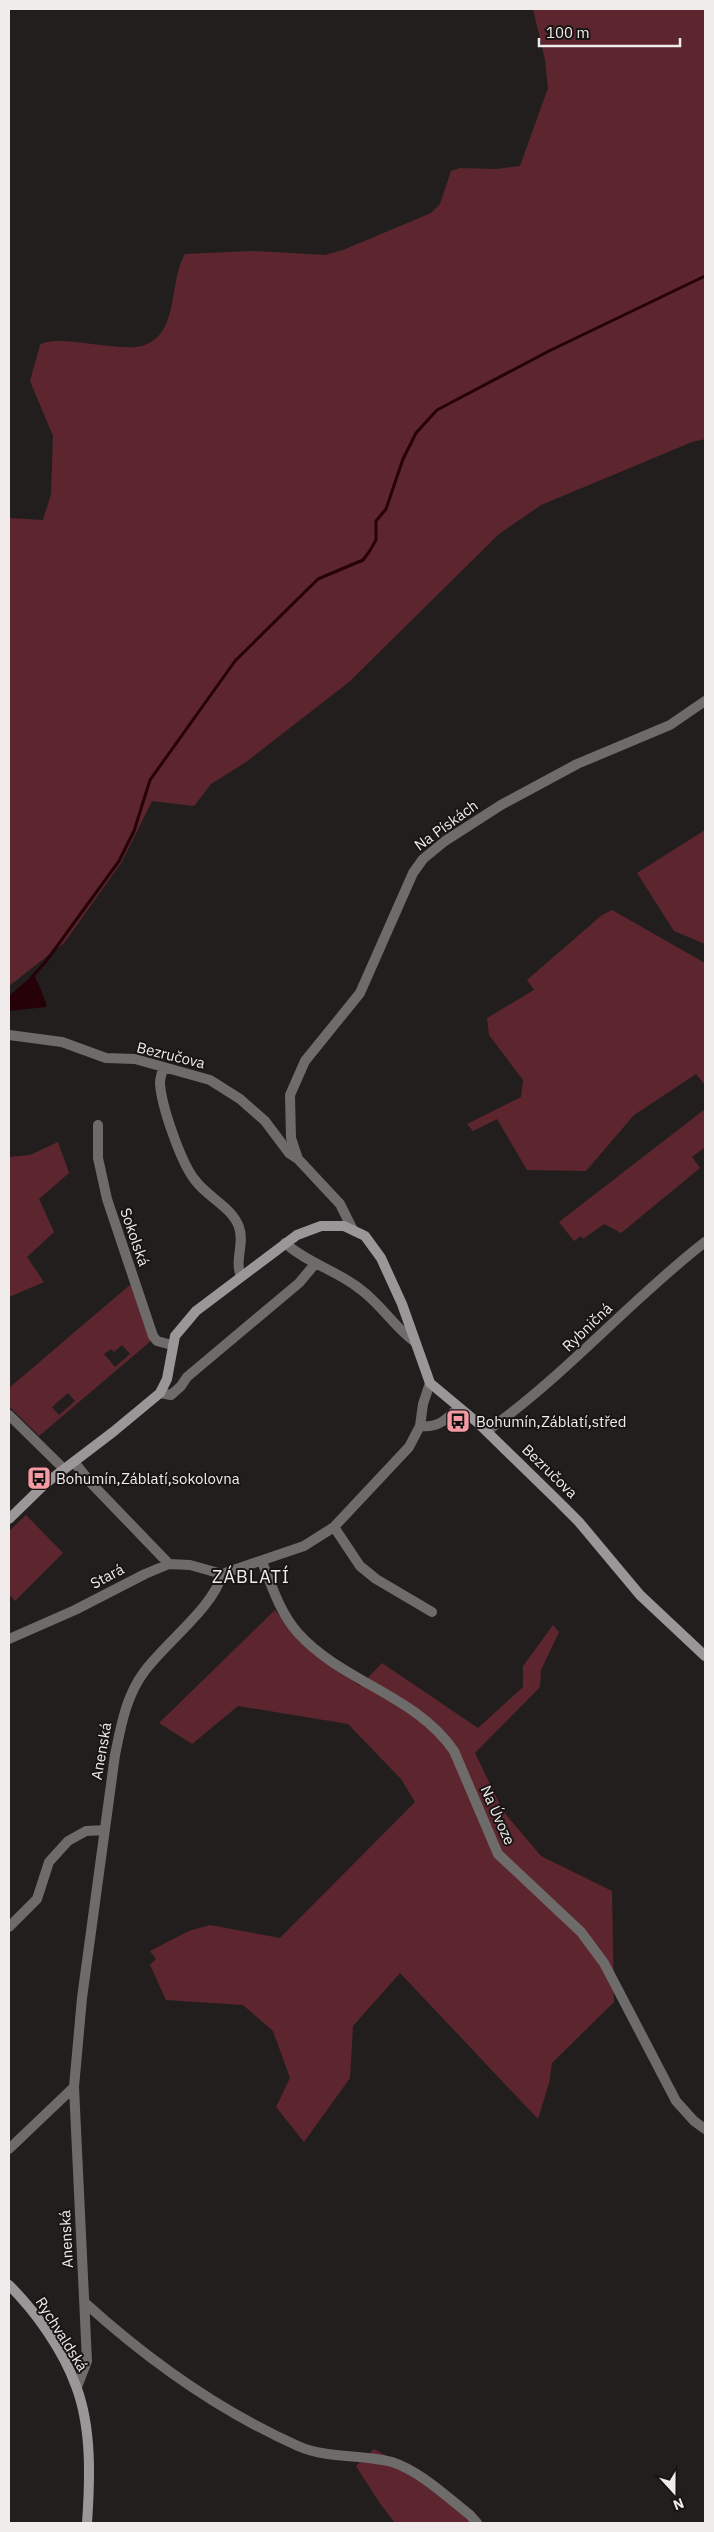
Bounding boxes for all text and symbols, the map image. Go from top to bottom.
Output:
scale bar [539,15,680,47]
text: 100 m [546,23,590,42]
street label: Na Pískách [410,796,482,854]
street label: Bezručova [135,1037,207,1073]
street label: Sokolská [116,1205,154,1269]
street label: Rybničná [558,1299,616,1355]
bus stop icon: Bohumín,Záblatí,střed [445,1408,471,1434]
place label: Bohumín,Záblatí,střed [476,1412,627,1431]
street label: Bezručova [518,1440,582,1502]
bus stop icon: Bohumín,Záblatí,sokolovna [26,1465,52,1491]
place label: Bohumín,Záblatí,sokolovna [56,1469,240,1488]
street label: Stará [87,1559,127,1593]
district label: ZÁBLATÍ [212,1565,290,1588]
street label: Anenská [87,1721,115,1781]
street label: Na Úvoze [477,1782,519,1848]
street label: Anenská [55,2210,77,2268]
street label: Rychvaldská [32,2293,92,2375]
north arrow [649,2467,699,2517]
text: N [671,2494,687,2514]

